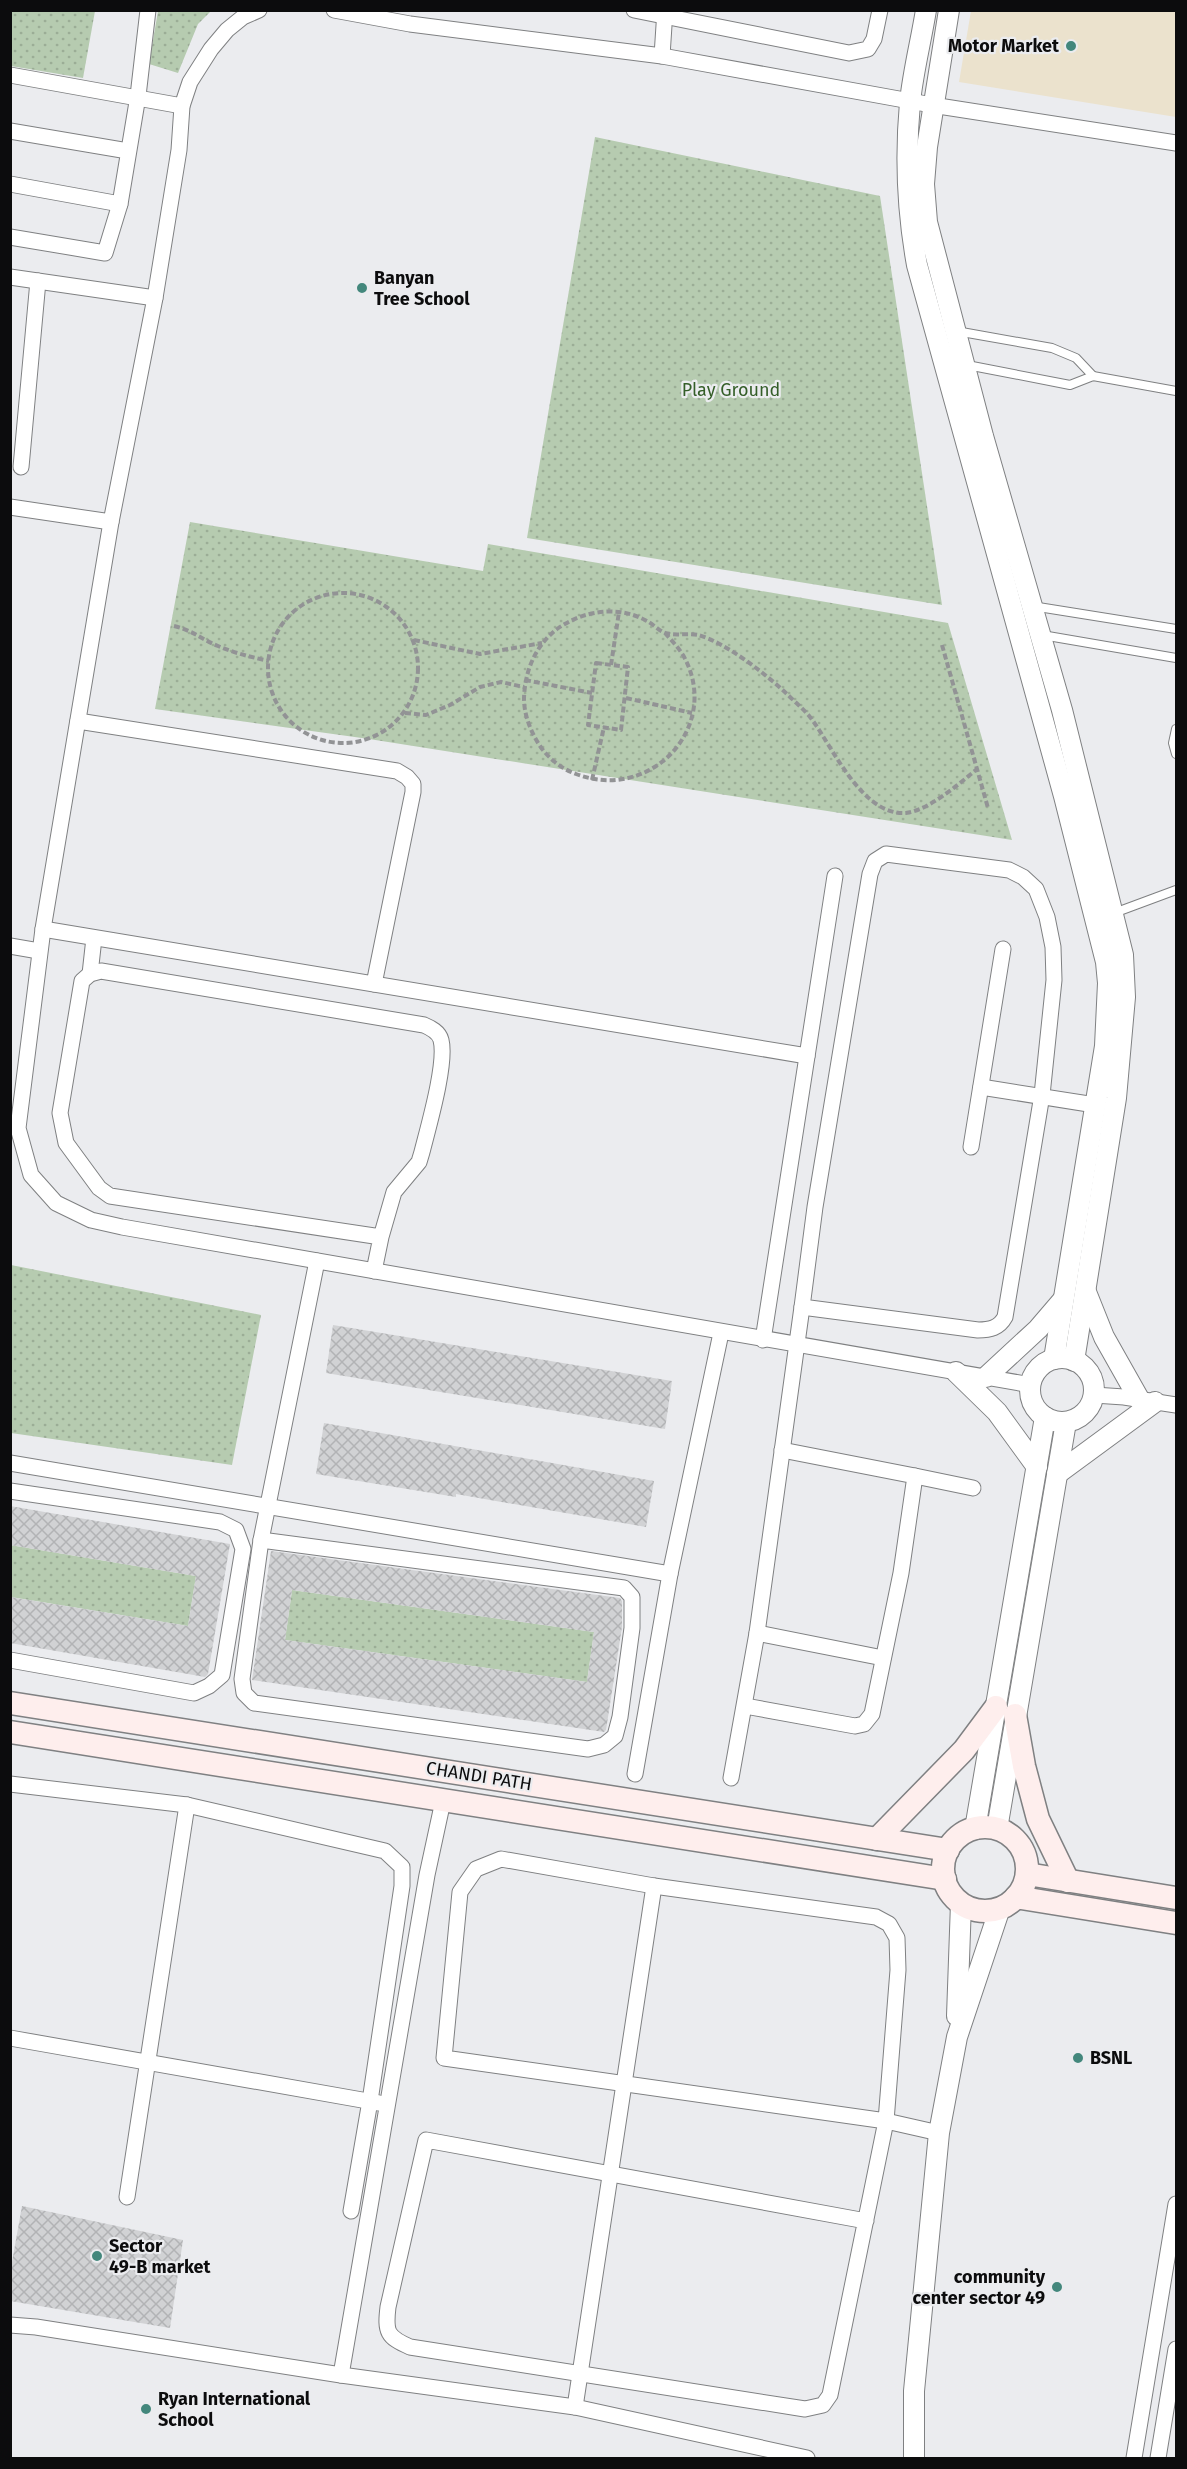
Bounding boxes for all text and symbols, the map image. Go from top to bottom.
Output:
place label: Motor Market [948,35,1060,57]
marker: Motor Market [1064,39,1078,53]
place label: Banyan Tree School [374,267,470,310]
marker: Banyan Tree School [355,281,369,295]
park label: Play Ground [682,379,780,401]
street label: CHANDI PATH [424,1757,534,1795]
place label: BSNL [1090,2047,1132,2069]
marker: BSNL [1071,2051,1085,2065]
place label: Sector 49-B market [109,2235,212,2278]
marker: Sector 49-B market [90,2249,104,2263]
place label: community center sector 49 [913,2266,1046,2309]
marker: community center sector 49 [1050,2280,1064,2294]
place label: Ryan International School [158,2388,311,2431]
marker: Ryan International School [139,2402,153,2416]

